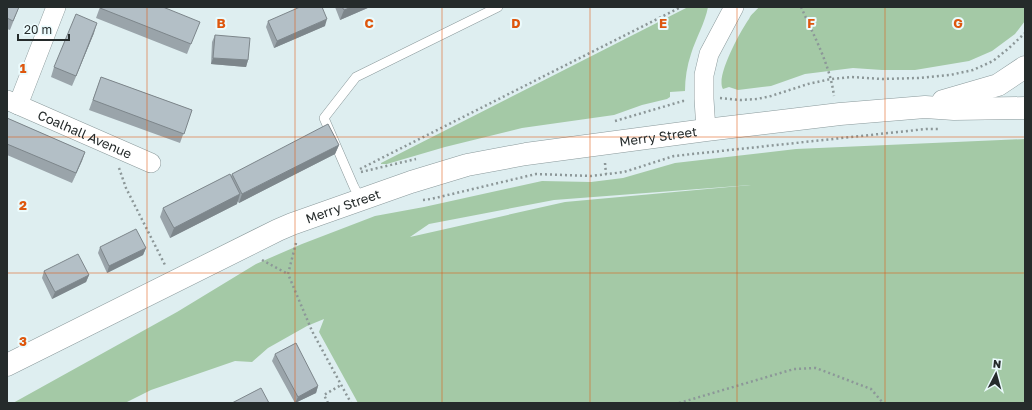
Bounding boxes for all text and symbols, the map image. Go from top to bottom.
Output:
text: B [216,15,226,31]
text: C [364,15,374,31]
text: D [511,15,521,31]
text: E [659,15,667,31]
text: F [807,15,815,31]
text: G [953,15,963,31]
scale bar [18,16,69,42]
text: 20 m [24,22,52,37]
text: 1 [20,60,27,76]
street label: Coalhall Avenue [35,106,134,162]
street label: Merry Street [618,123,698,149]
street label: Merry Street [303,185,383,227]
text: 2 [19,197,27,213]
text: 3 [19,333,27,349]
north arrow [976,354,1016,394]
text: N [992,357,1002,370]

